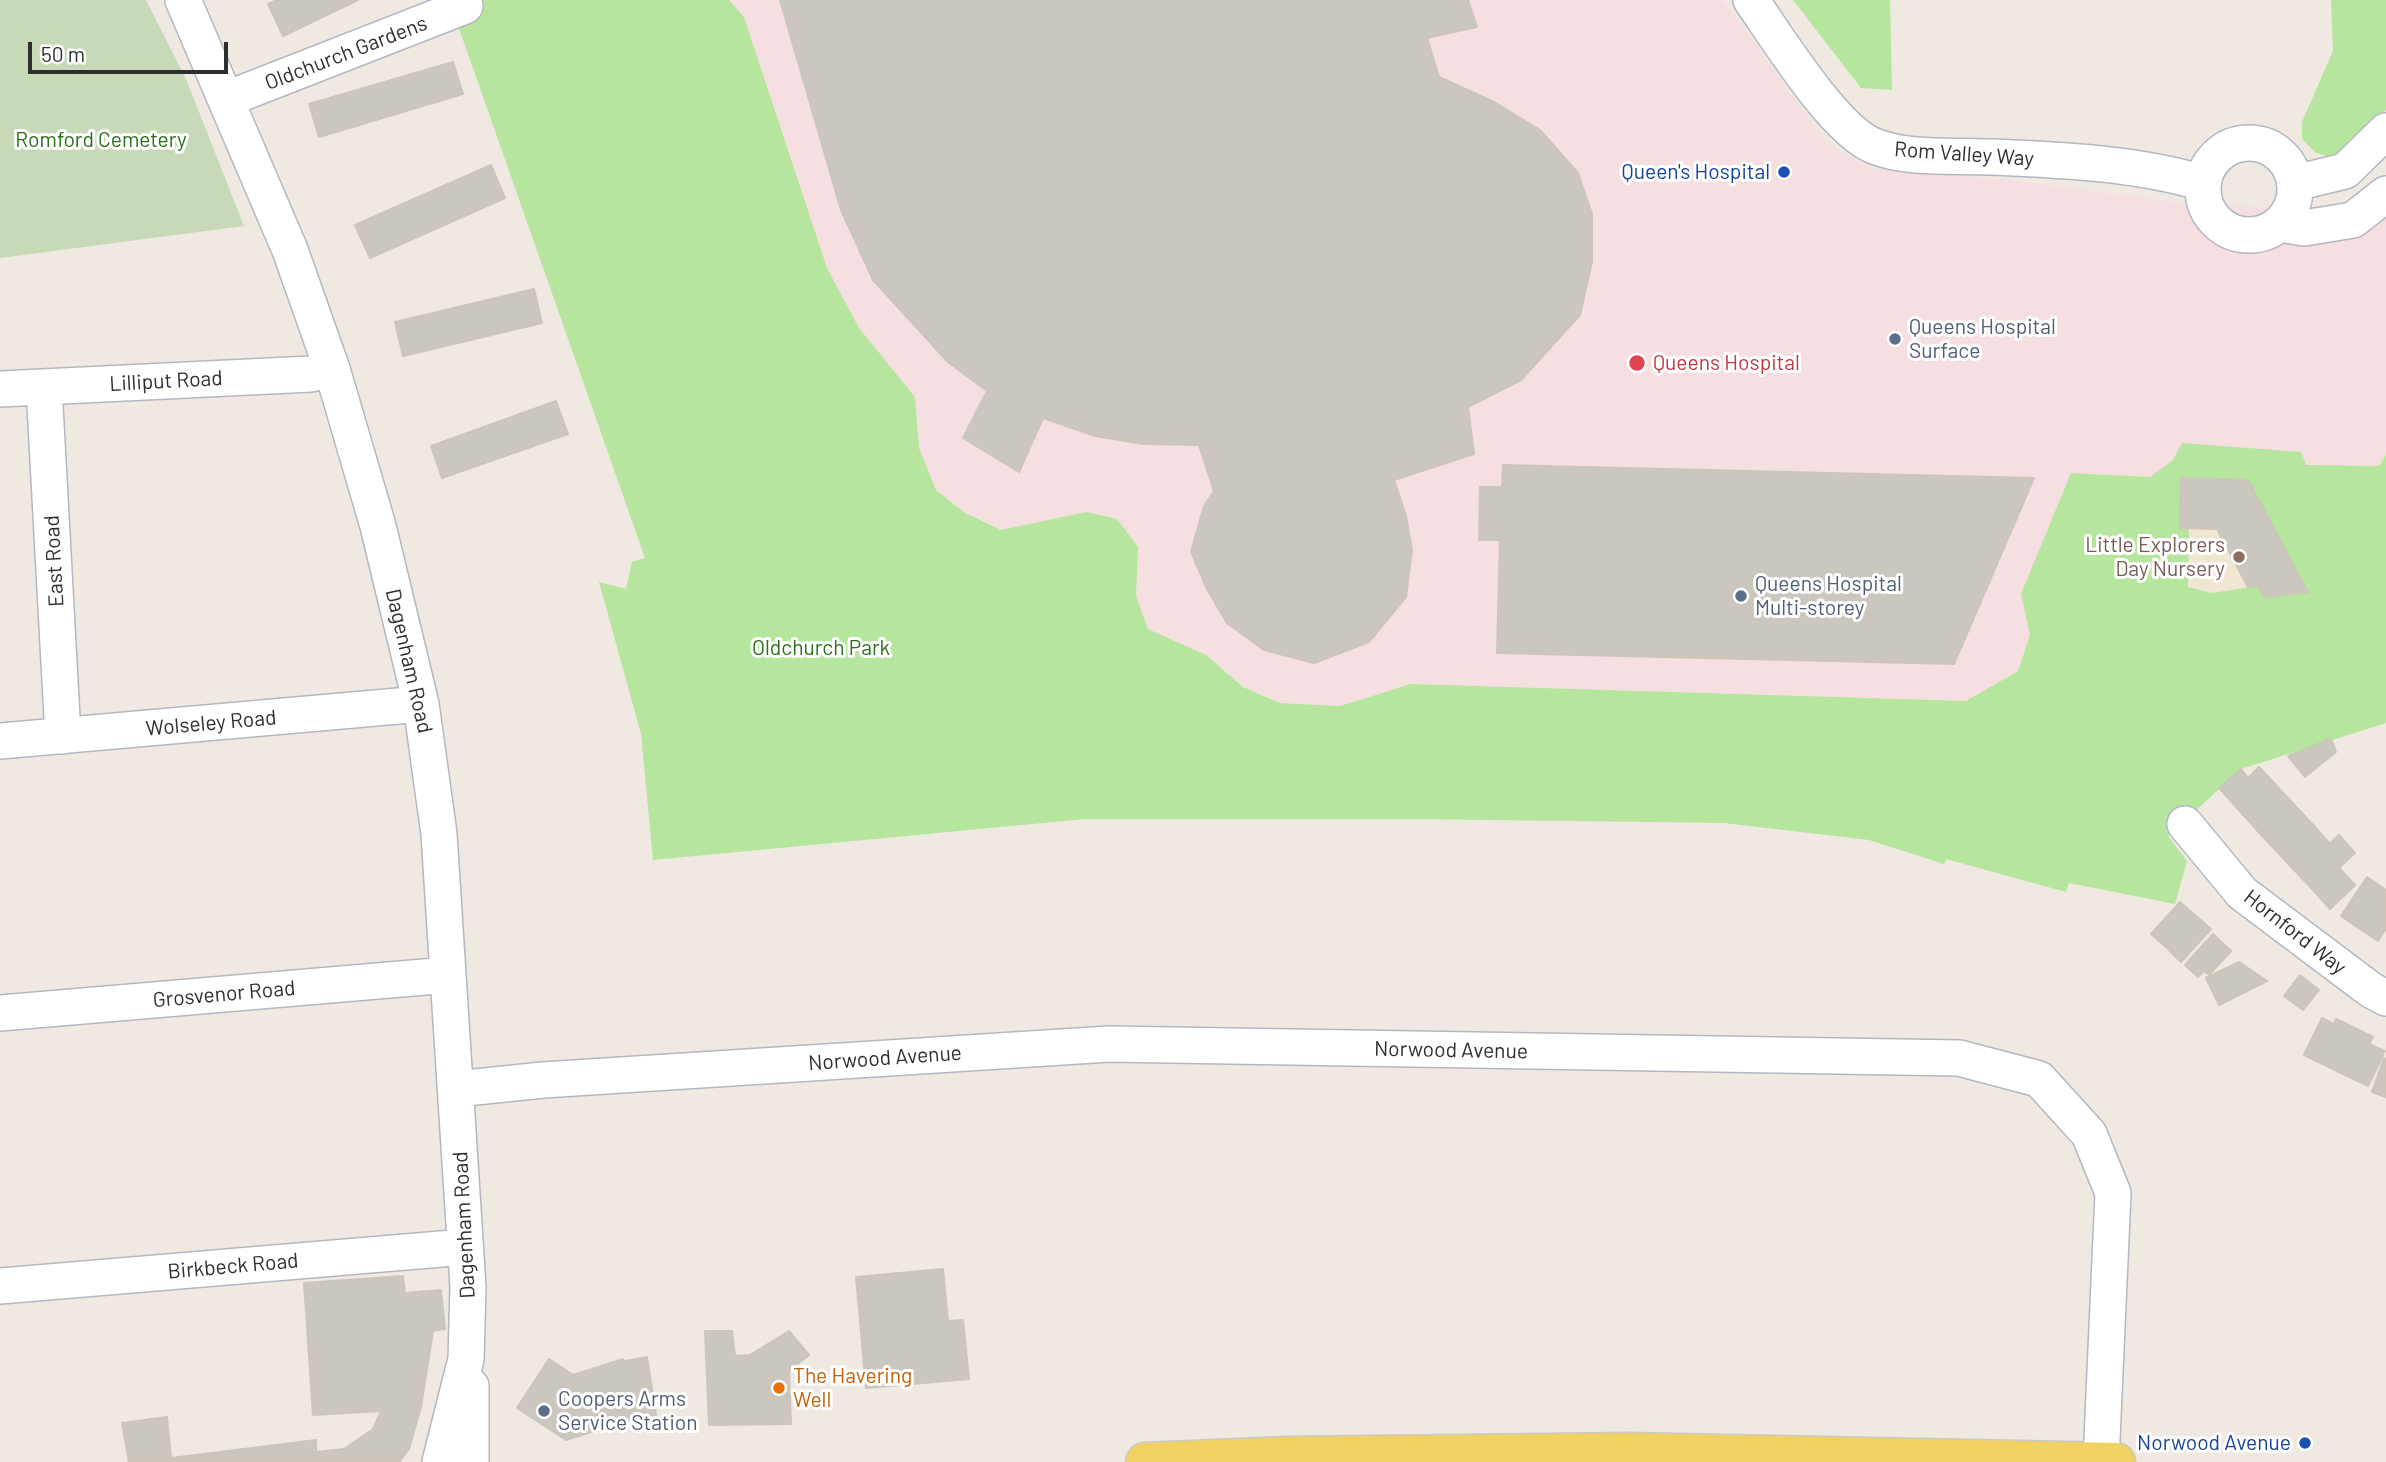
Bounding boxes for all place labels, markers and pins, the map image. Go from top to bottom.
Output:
place label: Queen's Hospital [1622,159,1770,185]
marker: Queen's Hospital [1776,164,1792,180]
place label: Queens Hospital Surface [1909,314,2056,364]
marker: Queens Hospital Surface [1887,331,1903,347]
place label: Queens Hospital [1653,350,1800,376]
marker: Queens Hospital [1627,353,1647,373]
place label: Little Explorers Day Nursery [2085,532,2225,582]
marker: Little Explorers Day Nursery [2231,549,2247,565]
place label: Queens Hospital Multi-storey [1755,571,1902,621]
marker: Queens Hospital Multi-storey [1733,588,1749,604]
place label: The Havering Well [793,1363,912,1413]
marker: The Havering Well [771,1380,787,1396]
place label: Coopers Arms Service Station [558,1386,698,1436]
marker: Coopers Arms Service Station [536,1403,552,1419]
place label: Norwood Avenue [2137,1430,2291,1456]
marker: Norwood Avenue [2297,1435,2313,1451]

